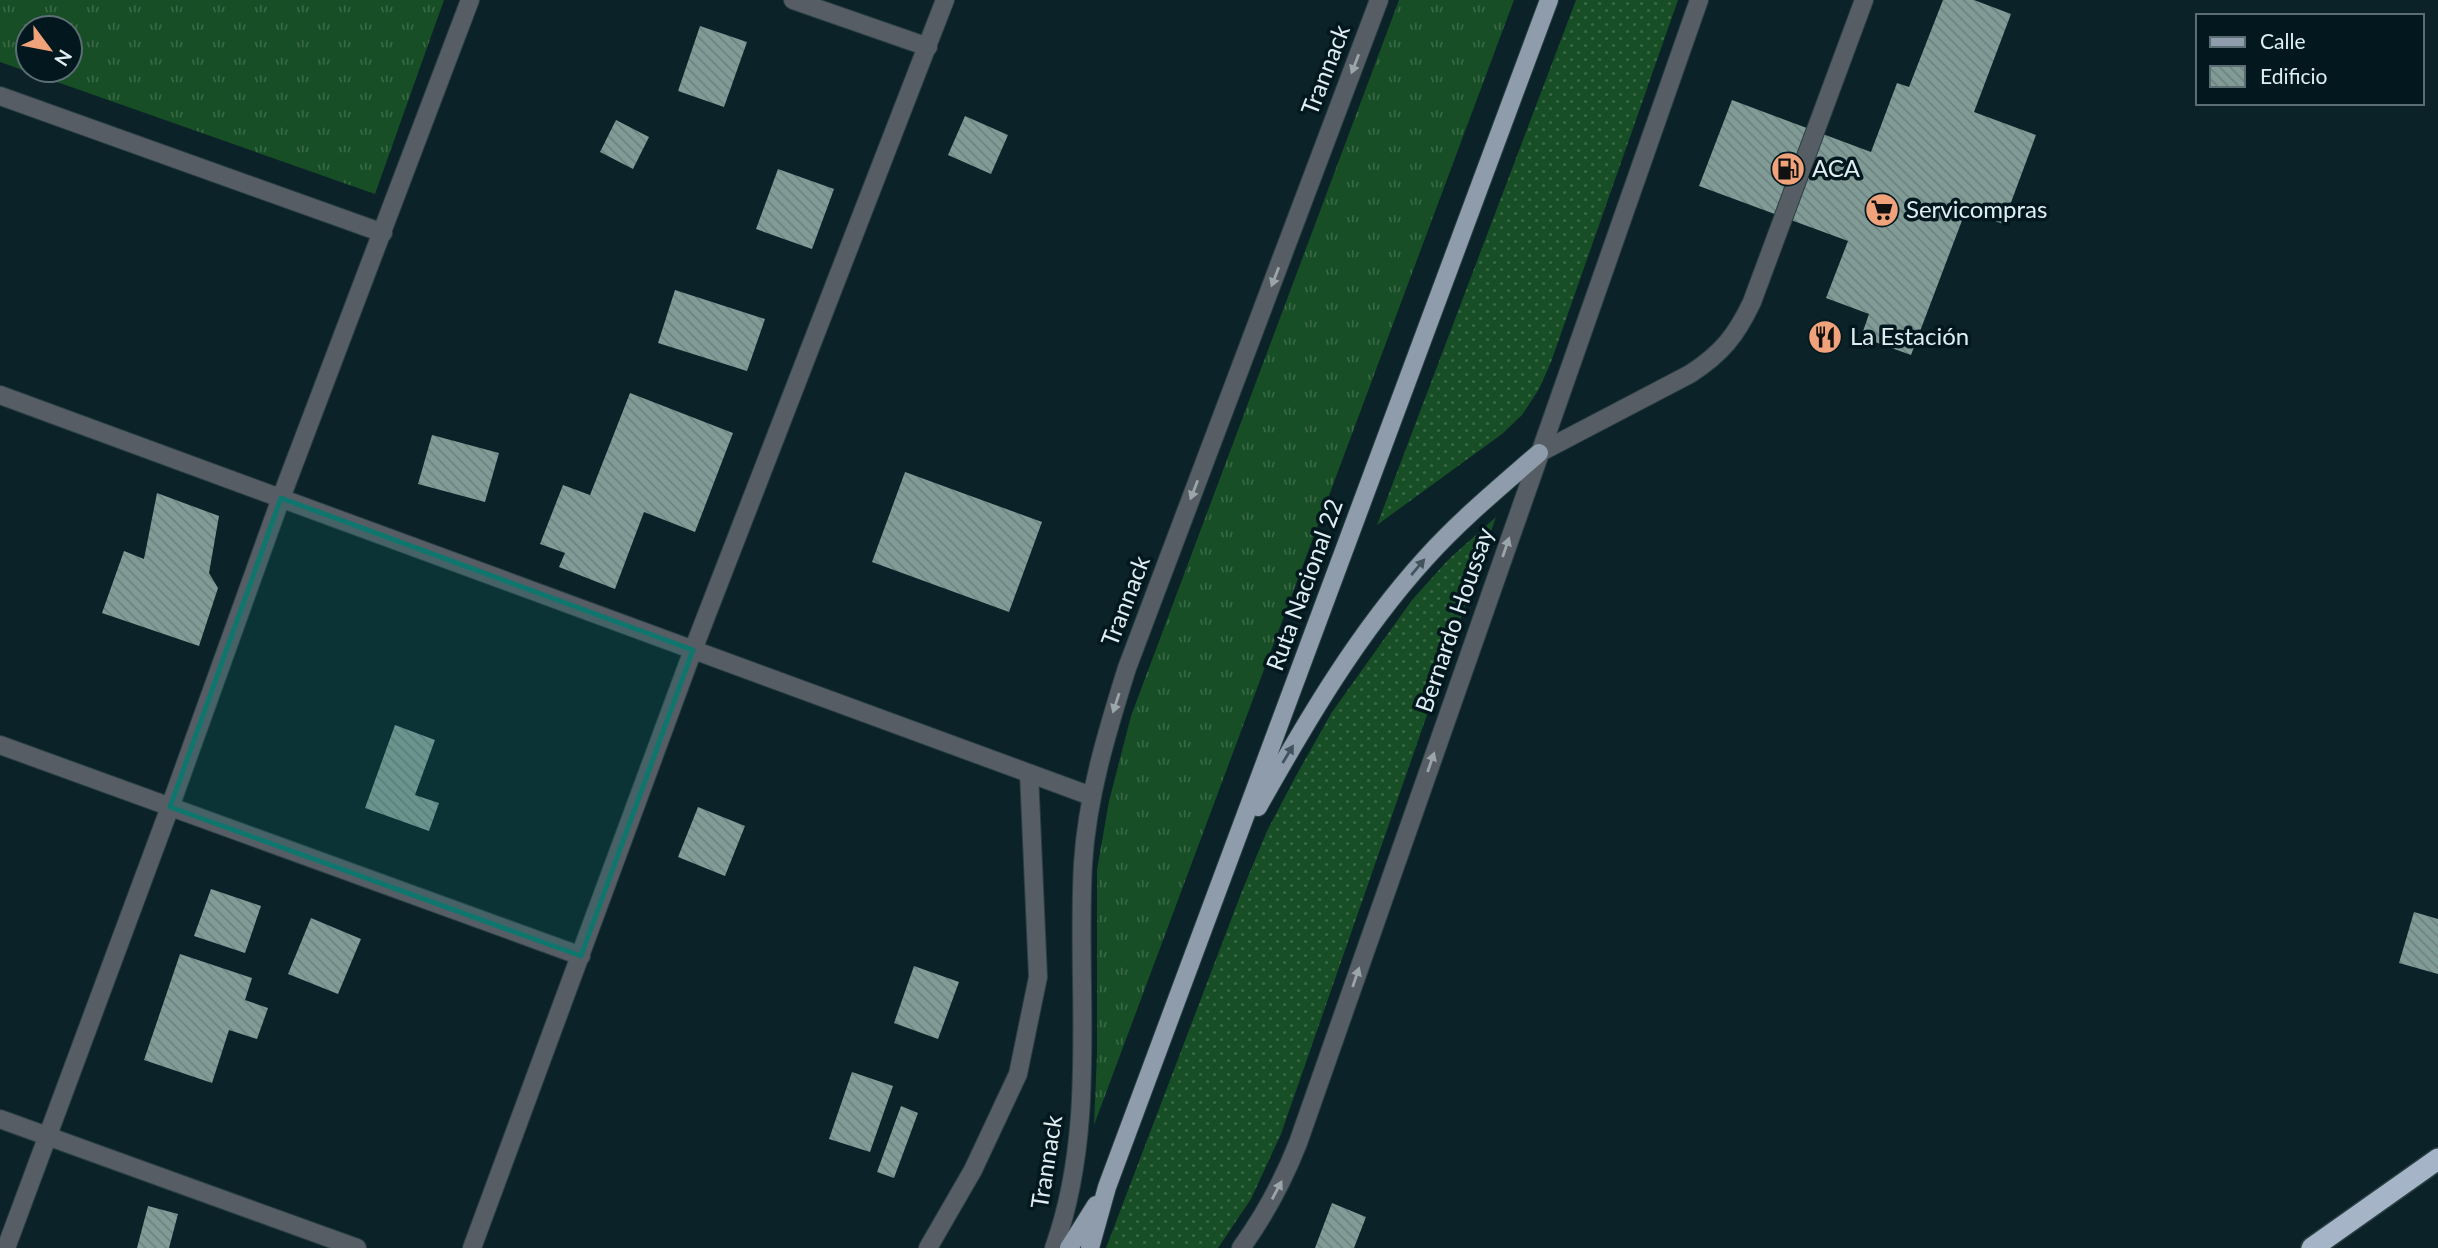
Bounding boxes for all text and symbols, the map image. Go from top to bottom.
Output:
north arrow [14,14,84,84]
legend [2196,14,2424,105]
street label: Trannack [1294,19,1355,119]
text: Calle [2260,28,2305,53]
text: N [50,46,77,71]
one-way arrow [1349,53,1360,74]
text: Edificio [2260,63,2328,88]
fuel station icon: ACA [1769,150,1807,188]
place label: ACA [1812,153,1861,182]
supermarket icon: Servicompras [1863,191,1901,229]
place label: Servicompras [1906,194,2047,223]
one-way arrow [1269,266,1280,287]
restaurant icon: La Estación [1806,318,1844,356]
place label: La Estación [1850,321,1969,350]
one-way arrow [1189,479,1200,500]
street label: Ruta Nacional 22 [1259,495,1348,674]
street label: Bernardo Houssay [1408,523,1499,716]
one-way arrow [1501,537,1512,558]
street label: Trannack [1094,550,1155,650]
one-way arrow [1410,559,1425,576]
one-way arrow [1110,693,1121,714]
one-way arrow [1282,744,1295,763]
one-way arrow [1426,752,1437,773]
one-way arrow [1351,966,1362,987]
street label: Trannack [1024,1112,1067,1211]
one-way arrow [1272,1180,1283,1200]

